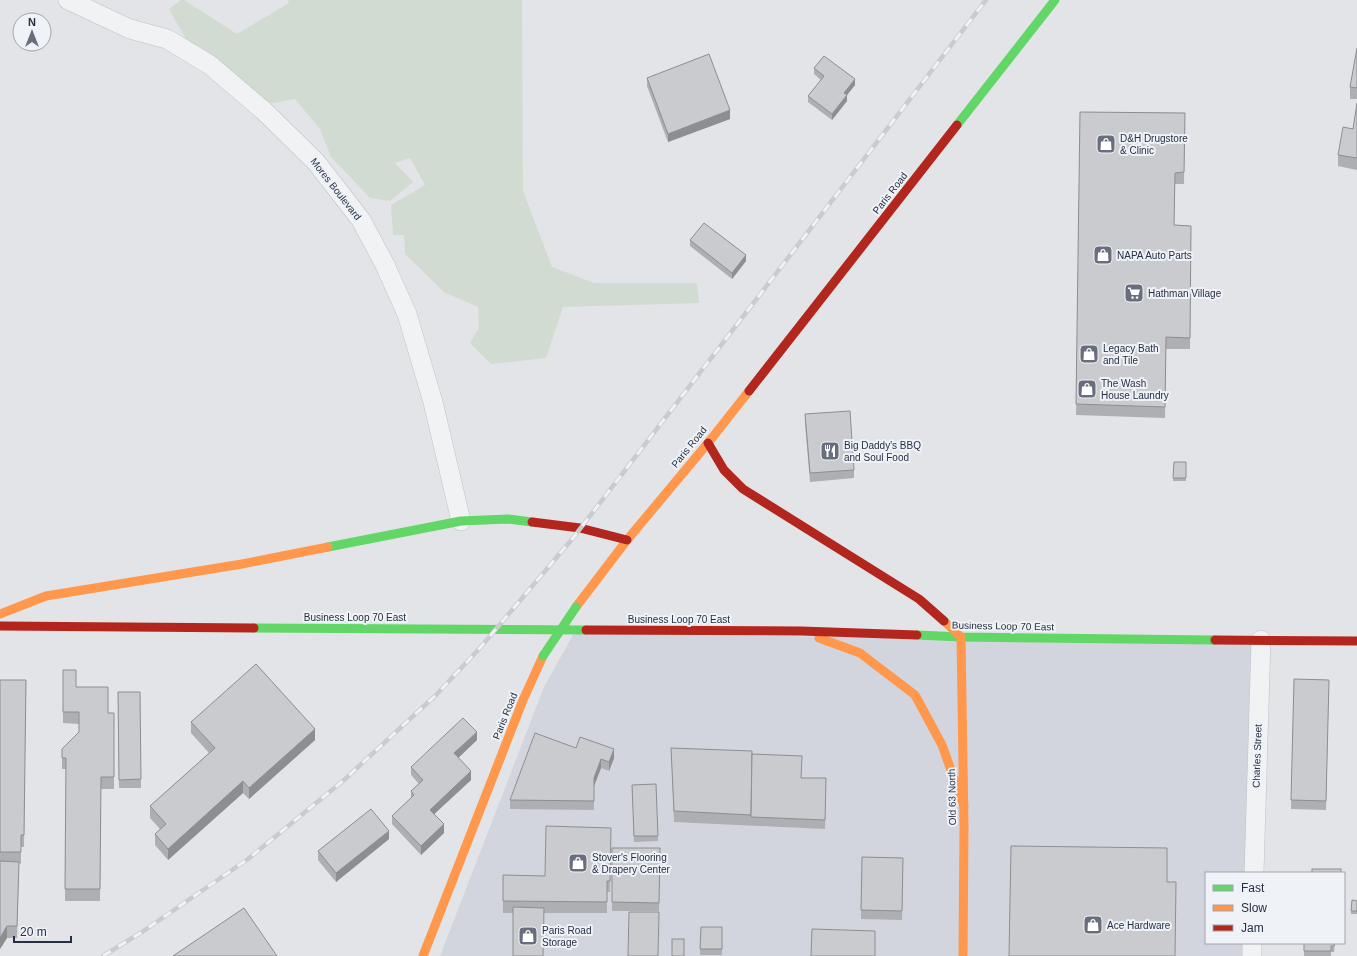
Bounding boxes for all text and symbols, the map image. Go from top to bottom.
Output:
north arrow [12,12,52,52]
text: N [28,16,36,28]
shop icon: D&H Drugstore & Clinic [1095,133,1117,155]
place label: D&H Drugstore & Clinic [1120,133,1188,156]
street label: Mores Boulevard [308,156,364,222]
street label: Paris Road [870,170,910,216]
shop icon: NAPA Auto Parts [1092,244,1114,266]
place label: NAPA Auto Parts [1117,250,1192,261]
supermarket icon: Hathman Village [1123,282,1145,304]
place label: Hathman Village [1148,288,1222,299]
shop icon: Legacy Bath and Tile [1078,343,1100,365]
place label: Legacy Bath and Tile [1103,343,1159,366]
shop icon: The Wash House Laundry [1076,378,1098,400]
place label: The Wash House Laundry [1101,378,1169,401]
street label: Paris Road [669,424,709,470]
restaurant icon: Big Daddy's BBQ and Soul Food [819,440,841,462]
place label: Big Daddy's BBQ and Soul Food [844,440,921,463]
street label: Business Loop 70 East [304,612,406,623]
street label: Business Loop 70 East [628,614,730,625]
street label: Business Loop 70 East [952,620,1054,632]
street label: Paris Road [491,691,519,741]
street label: Charles Street [1250,724,1264,788]
street label: Old 63 North [946,769,958,825]
shop icon: Stover's Flooring & Drapery Center [567,852,589,874]
place label: Stover's Flooring & Drapery Center [592,852,670,875]
legend [1205,872,1345,944]
text: Fast [1241,881,1265,895]
text: Slow [1241,901,1267,915]
shop icon: Ace Hardware [1082,914,1104,936]
scale bar [14,918,71,944]
place label: Ace Hardware [1107,920,1171,931]
text: Jam [1241,921,1264,935]
text: 20 m [20,925,47,939]
shop icon: Paris Road Storage [517,925,539,947]
place label: Paris Road Storage [542,925,591,948]

